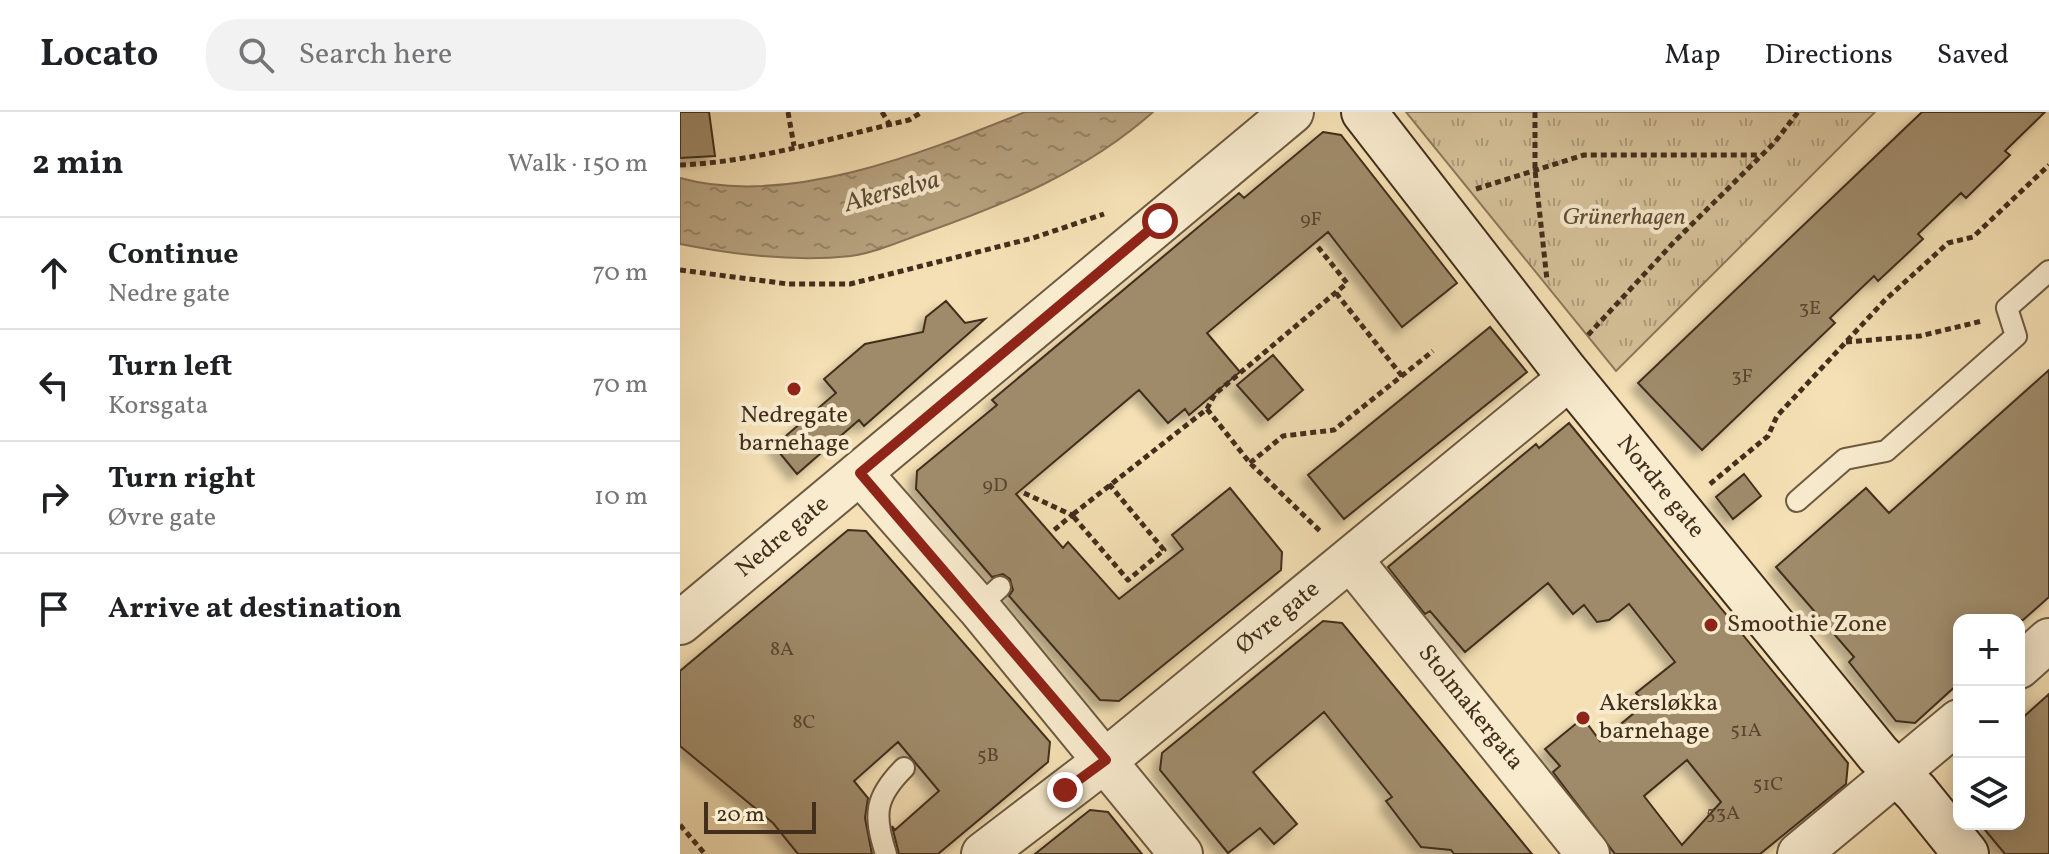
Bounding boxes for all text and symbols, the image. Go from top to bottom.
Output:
search box [206,19,766,91]
text: Locato [40,29,158,82]
icon: search [234,33,278,77]
text: Search here [298,34,452,76]
text: Map [1665,36,1721,75]
text: Directions [1765,36,1893,75]
text: Saved [1937,36,2009,75]
text: 2 min [32,141,124,188]
text: Walk · 150 m [507,146,648,182]
water label: Akerselva [839,162,944,222]
park label: Grünerhagen [1562,201,1686,235]
route start [1142,203,1178,239]
house number: 9F [1300,206,1322,234]
text: Continue [108,234,239,276]
icon: ahead [32,251,76,295]
text: 70 m [593,255,648,291]
text: Nedre gate [108,276,230,312]
house number: 3E [1799,295,1821,323]
text: Turn left [108,346,232,388]
icon: left [32,363,76,407]
house number: 3F [1731,363,1753,391]
text: 70 m [593,367,648,403]
marker: Nedregate barnehage [785,380,803,398]
text: Korsgata [108,388,208,424]
place label: Nedregate barnehage [739,399,849,461]
street label: Nordre gate [1608,429,1712,546]
text: Turn right [108,458,256,500]
house number: 9D [983,472,1007,500]
icon: right [32,475,76,519]
text: 10 m [594,479,648,515]
street label: Nedre gate [729,488,837,586]
text: Øvre gate [108,500,216,536]
street label: Øvre gate [1229,573,1328,663]
icon: arrive [32,587,76,631]
text: Arrive at destination [108,588,402,630]
place label: Smoothie Zone [1727,608,1887,642]
map controls [1953,614,2025,830]
button: + [1953,614,2025,686]
marker: Smoothie Zone [1702,616,1720,634]
house number: 8A [770,636,794,664]
street label: Stolmakergata [1409,638,1531,778]
button: − [1953,686,2025,758]
place label: Akersløkka barnehage [1599,687,1718,749]
house number: 8C [792,709,816,737]
marker: Akersløkka barnehage [1574,709,1592,727]
house number: 51A [1730,717,1762,745]
house number: 5B [977,742,999,770]
button: layers [1953,758,2025,830]
house number: 51C [1753,771,1783,799]
route end [1047,772,1083,808]
scale bar [704,798,816,834]
text: 20 m [716,800,765,831]
house number: 53A [1706,800,1740,828]

